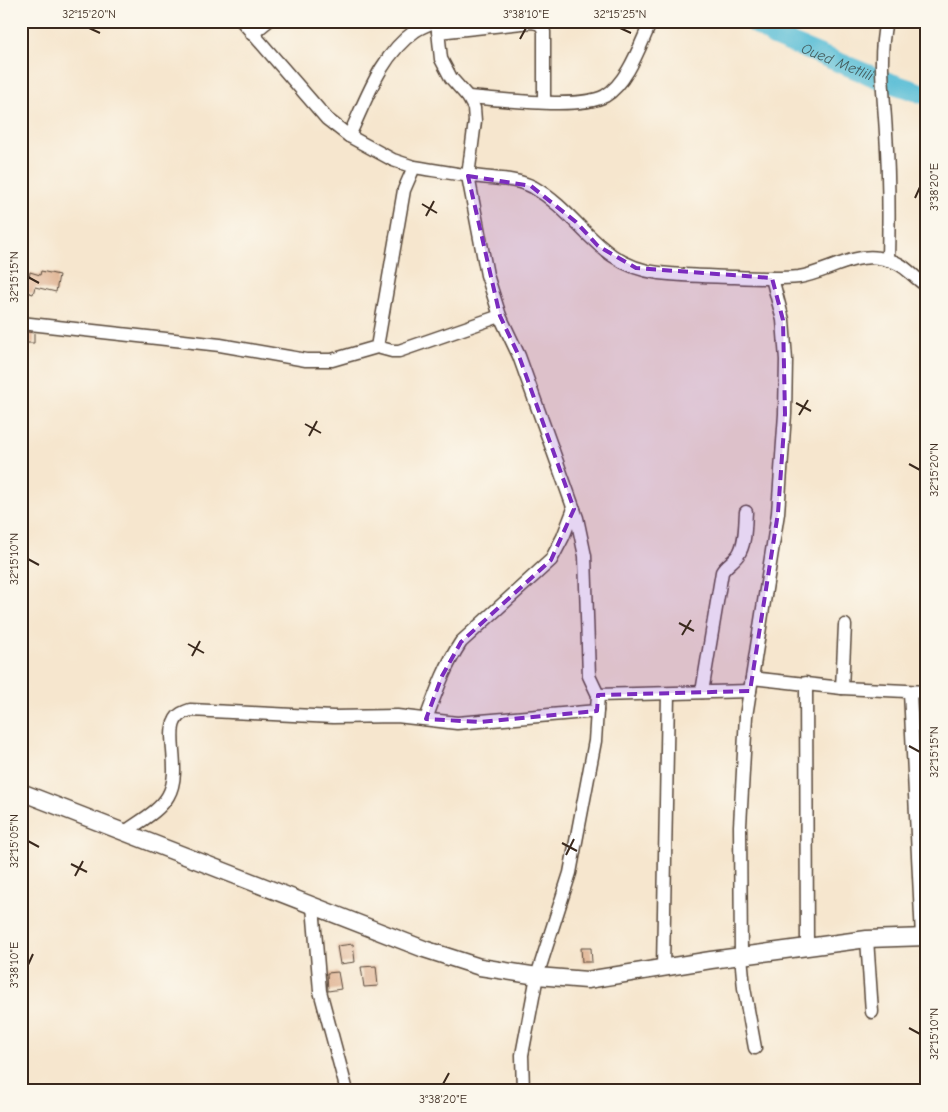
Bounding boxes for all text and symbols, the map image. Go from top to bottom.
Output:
text: 32°15'20"N [62,7,116,21]
text: 3°38'10"E [503,7,549,21]
text: 32°15'25"N [594,7,646,21]
water label: Oued Metlili [799,39,877,85]
text: 3°38'20"E [927,163,941,211]
text: 32°15'15"N [7,251,21,303]
text: 32°15'20"N [927,443,941,497]
text: 32°15'10"N [7,533,21,585]
text: 32°15'15"N [927,726,941,778]
text: 32°15'05"N [7,814,21,868]
text: 3°38'10"E [7,942,21,988]
text: 32°15'10"N [927,1008,941,1060]
text: 3°38'20"E [419,1092,467,1106]

